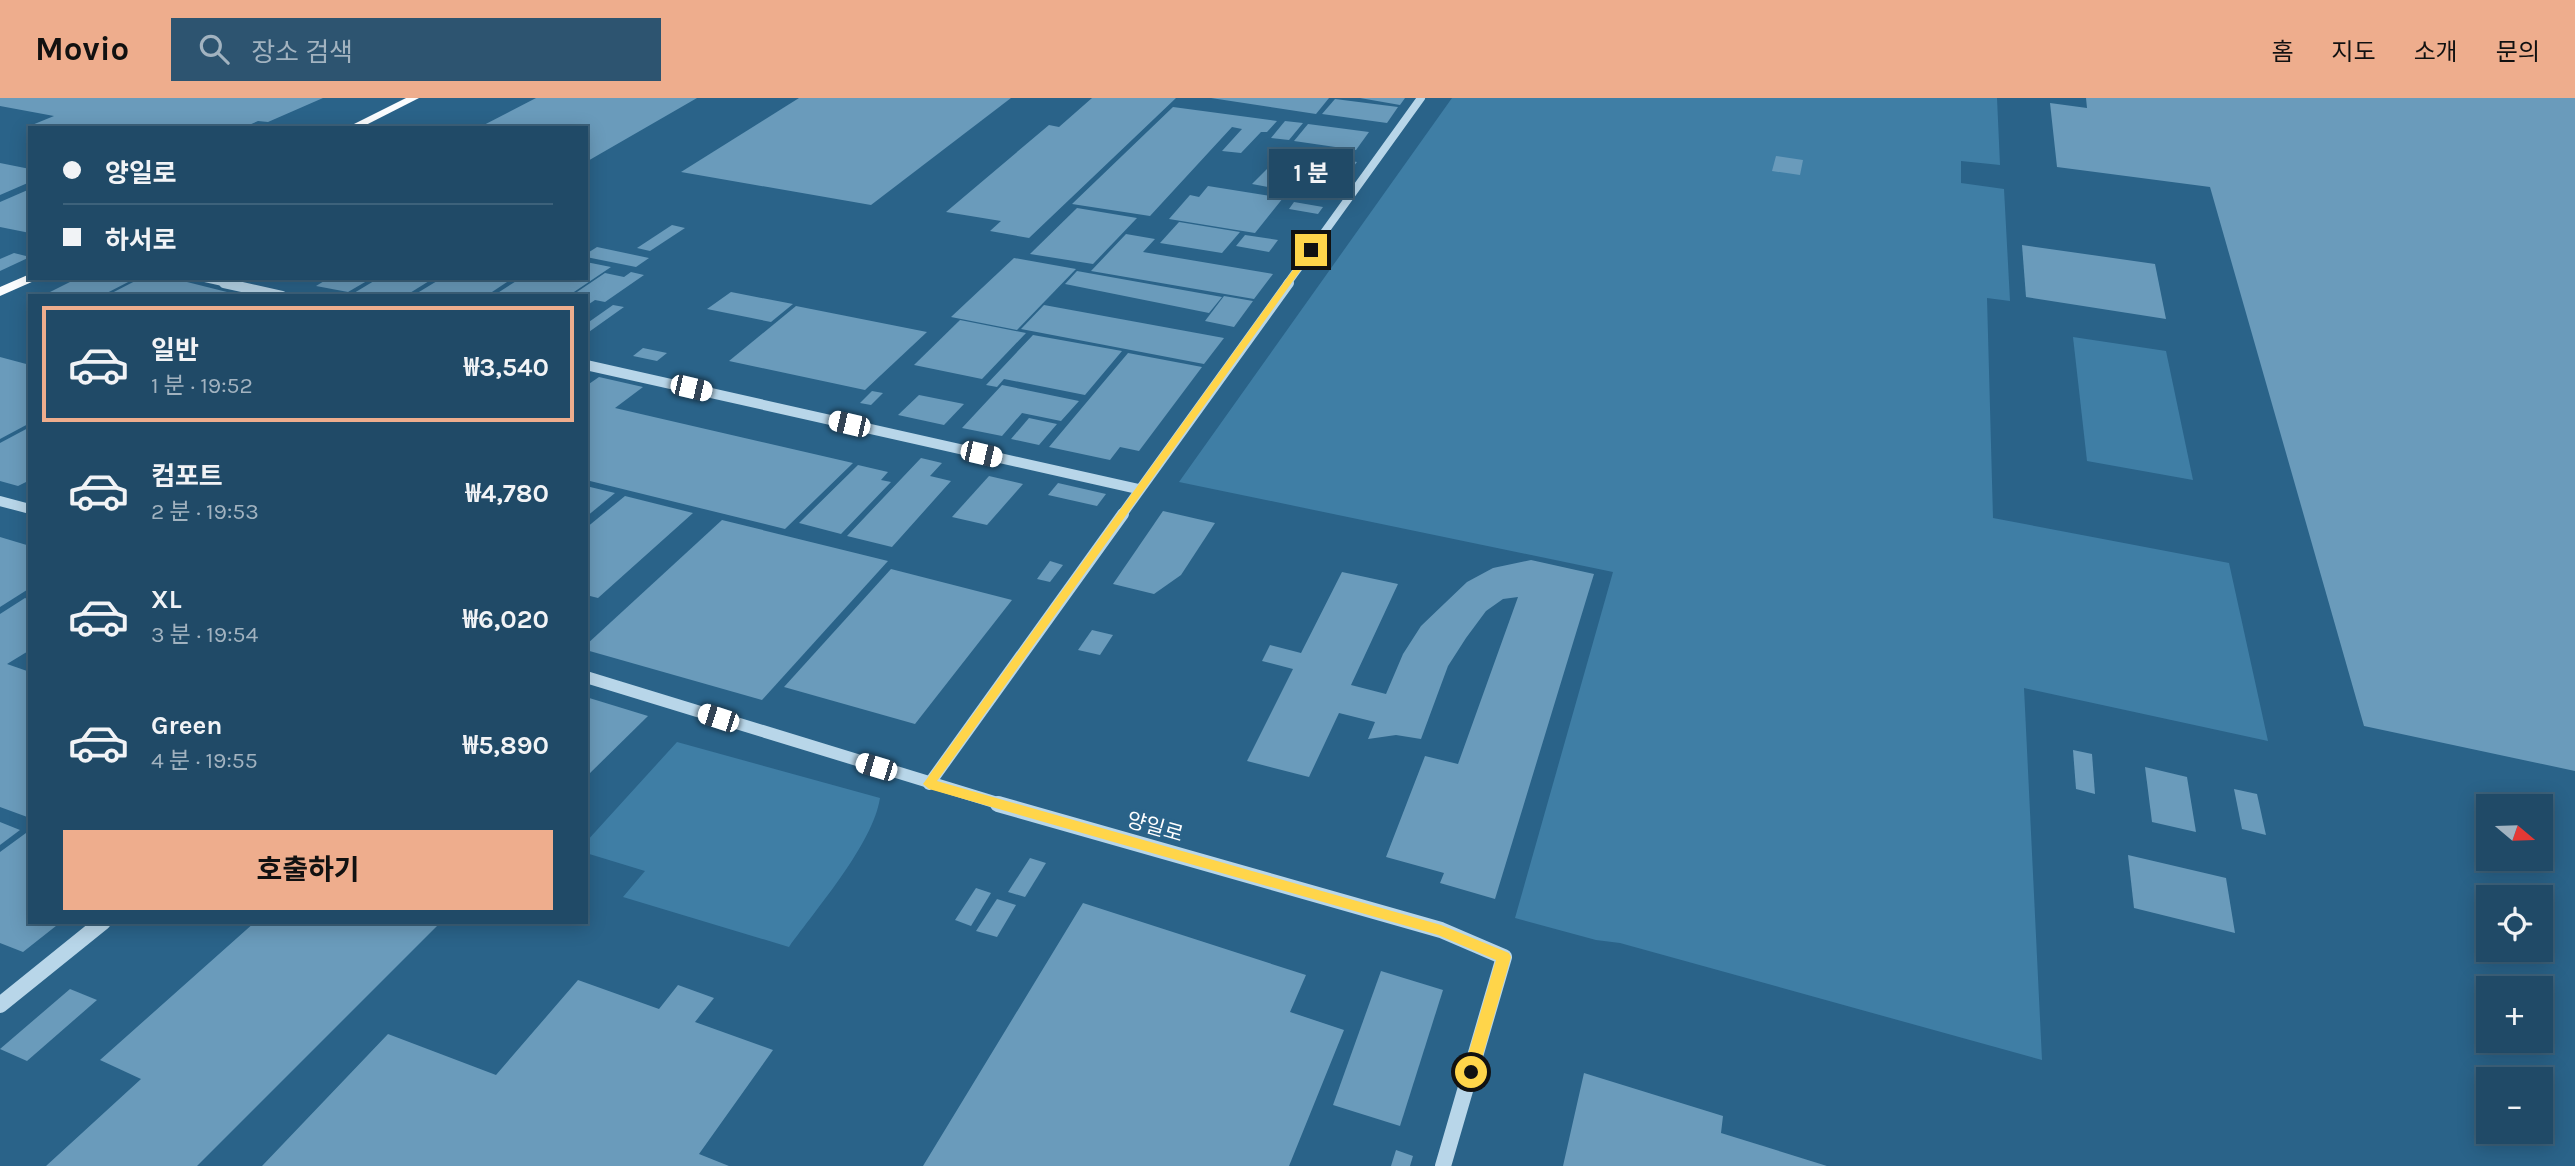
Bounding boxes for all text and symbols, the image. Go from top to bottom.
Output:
search box [171,18,661,81]
text: Movio [35,30,129,68]
icon: search [195,30,233,68]
text: 장소 검색 [251,37,353,68]
text: 홈 [2271,38,2293,66]
text: 지도 [2331,38,2376,66]
text: 소개 [2414,38,2458,66]
text: 문의 [2496,38,2540,66]
callout: 1 분 [1269,149,1353,198]
text: 양일로 [105,158,177,189]
text: 1 분 [1293,160,1329,187]
text: 하서로 [105,225,177,256]
route end [1295,234,1327,266]
icon: car [67,333,130,396]
text: 일반 [151,335,199,366]
text: ₩3,540 [464,352,549,383]
text: 1 분 · 19:52 [151,372,253,399]
car [669,373,714,403]
car [827,409,872,439]
car [959,439,1004,469]
icon: car [67,459,130,522]
text: 컴포트 [151,461,223,492]
text: ₩4,780 [465,478,549,509]
text: 2 분 · 19:53 [151,498,259,525]
text: XL [151,584,182,615]
icon: car [67,585,130,648]
text: ₩6,020 [463,604,549,635]
text: 3 분 · 19:54 [151,621,258,648]
car [695,702,742,734]
text: Green [151,710,223,741]
icon: car [67,711,130,774]
text: ₩5,890 [463,730,549,761]
text: 4 분 · 19:55 [151,747,258,774]
car [853,751,900,783]
north arrow [2476,794,2553,872]
map controls [2476,794,2553,1144]
street label: 양일로 [1124,807,1186,847]
button: 호출하기 [63,830,553,910]
button: locate [2476,885,2553,962]
button: + [2476,976,2553,1053]
route start [1455,1056,1487,1088]
button: − [2476,1067,2553,1144]

